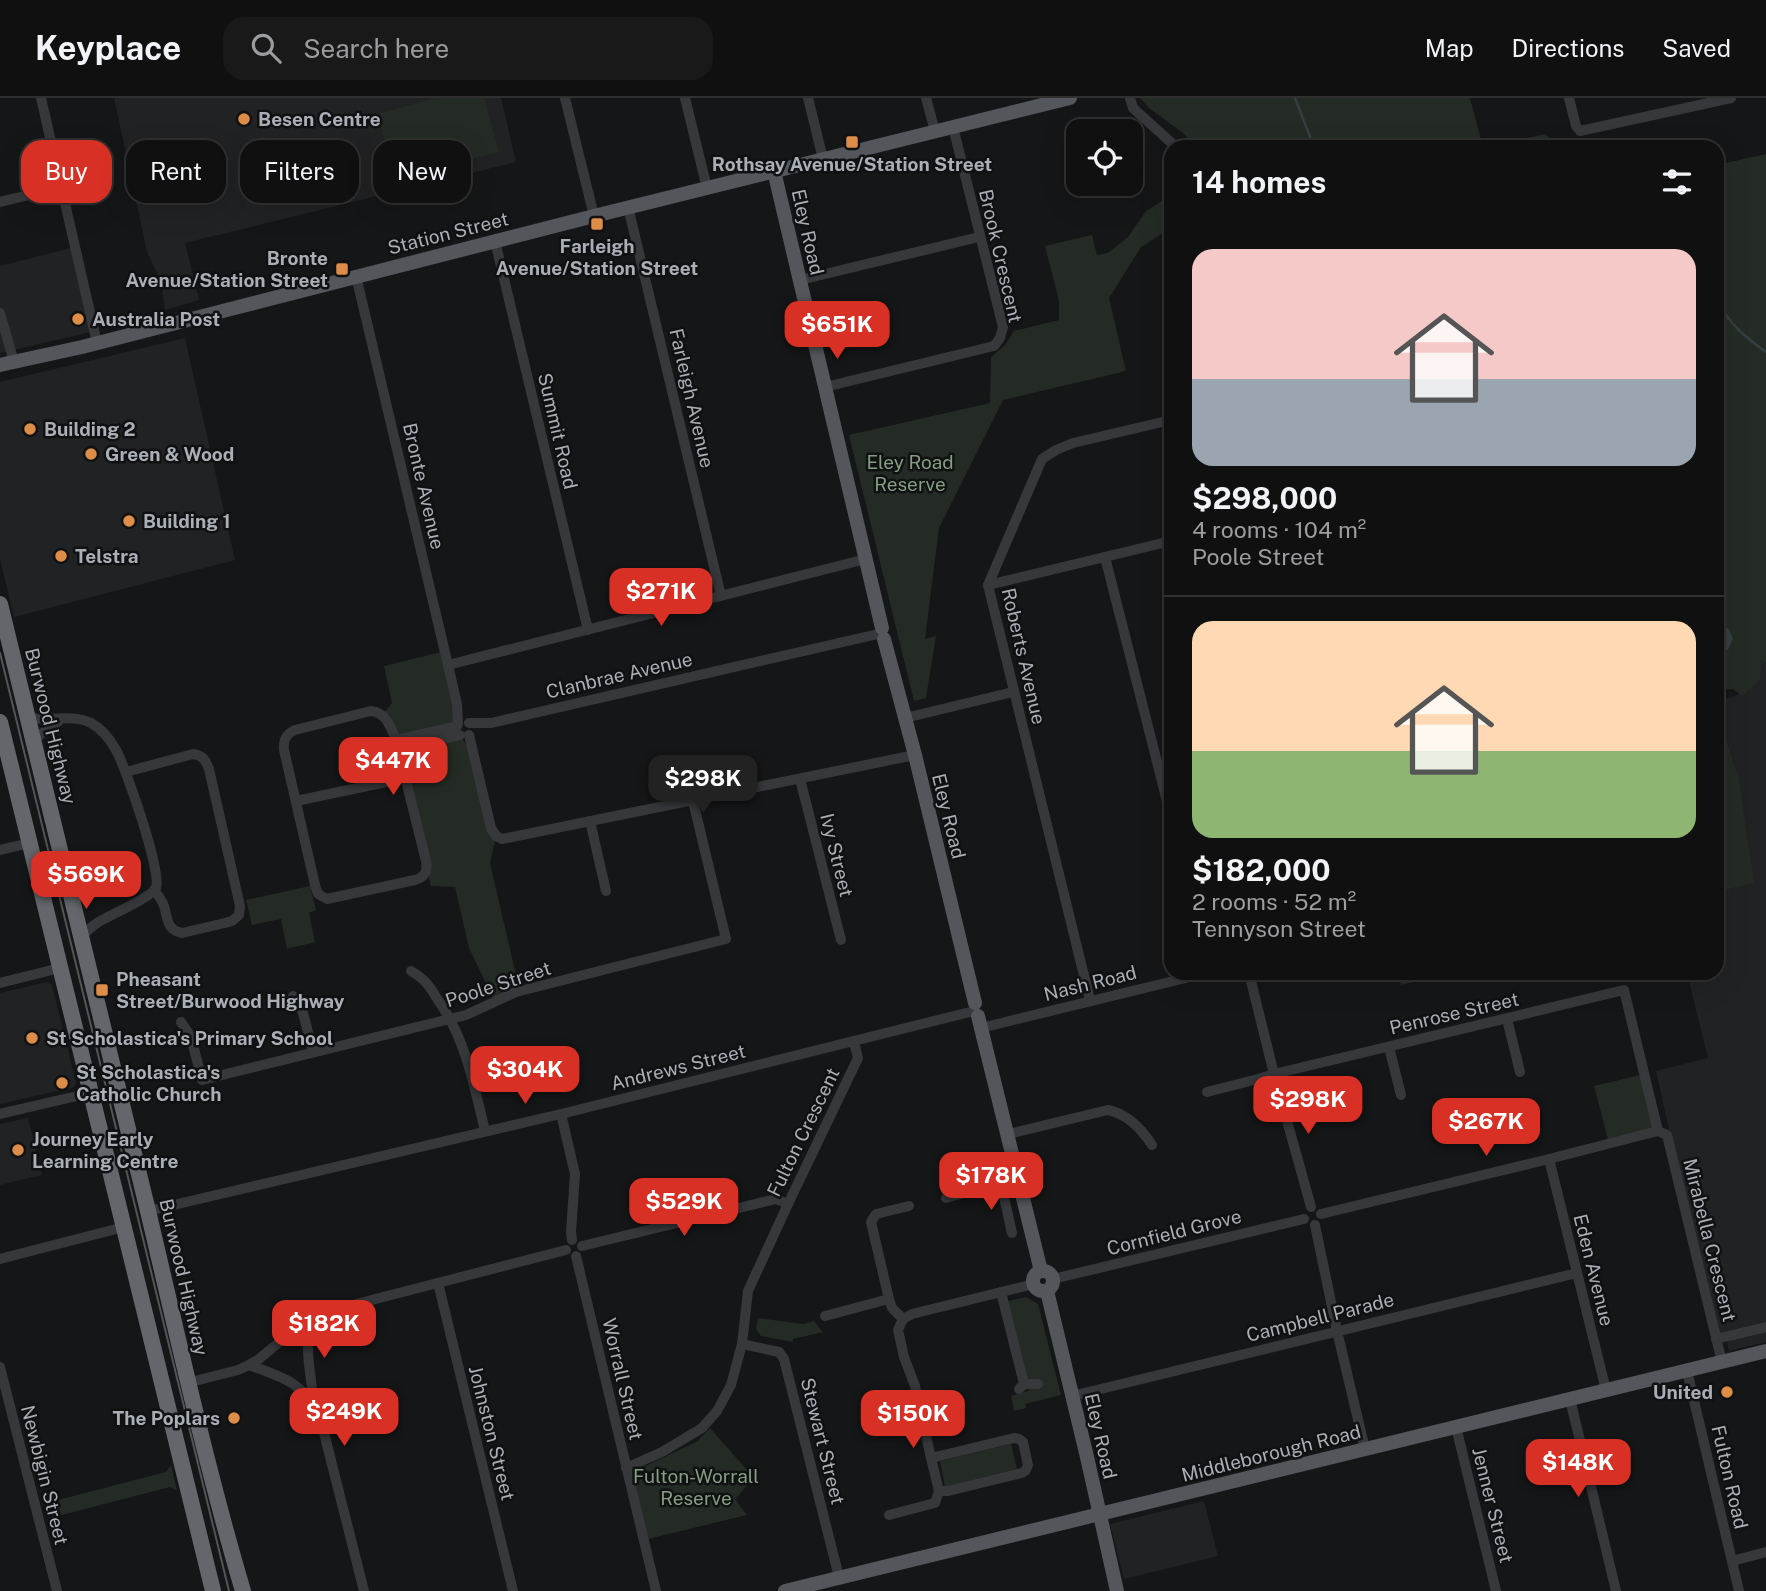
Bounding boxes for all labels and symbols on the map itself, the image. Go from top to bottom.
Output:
place label: Besen Centre [258,108,381,130]
marker: Besen Centre [236,111,252,127]
marker: Rothsay Avenue/Station Street [844,134,860,150]
place label: Rothsay Avenue/Station Street [712,153,992,175]
street label: Eley Road [787,187,829,277]
street label: Brook Crescent [975,187,1027,325]
street label: Station Street [385,207,511,259]
marker: Farleigh Avenue/Station Street [589,216,605,232]
place label: Farleigh Avenue/Station Street [496,235,698,279]
place label: Bronte Avenue/Station Street [125,247,328,291]
marker: Bronte Avenue/Station Street [334,261,350,277]
pin: $651K [788,302,886,361]
place label: Australia Post [92,308,220,330]
marker: Australia Post [70,311,86,327]
street label: Farleigh Avenue [665,326,719,470]
street label: Summit Road [534,371,582,491]
place label: Building 2 [44,418,136,440]
marker: Building 2 [22,421,38,437]
street label: Bronte Avenue [399,421,449,551]
place label: Green & Wood [105,443,234,465]
marker: Green & Wood [83,446,99,462]
park label: Eley Road Reserve [866,451,954,495]
place label: Building 1 [143,510,231,532]
marker: Building 1 [121,513,137,529]
place label: Telstra [75,545,139,567]
marker: Telstra [53,548,69,564]
pin: $271K [612,568,710,628]
street label: Roberts Avenue [998,586,1050,726]
street label: Burwood Highway [21,646,81,806]
street label: Clanbrae Avenue [544,647,694,703]
pin: $447K [344,738,442,797]
pin: $298K [654,756,752,815]
street label: Eley Road [928,771,970,861]
street label: Ivy Street [816,811,858,899]
pin: $569K [37,852,135,911]
street label: Poole Street [443,957,553,1011]
street label: Nash Road [1041,961,1139,1005]
place label: Pheasant Street/Burwood Highway [116,968,345,1012]
marker: Pheasant Street/Burwood Highway [94,982,110,998]
street label: Penrose Street [1387,987,1521,1039]
place label: St Scholastica's Primary School [46,1027,333,1049]
marker: St Scholastica's Primary School [24,1030,40,1046]
street label: Andrews Street [608,1040,748,1094]
pin: $304K [476,1046,574,1106]
place label: St Scholastica's Catholic Church [76,1061,221,1105]
street label: Fulton Crescent [762,1064,844,1200]
marker: St Scholastica's Catholic Church [54,1075,70,1091]
pin: $298K [1259,1076,1357,1136]
pin: $267K [1437,1098,1535,1158]
place label: Journey Early Learning Centre [32,1128,178,1172]
marker: Journey Early Learning Centre [10,1142,26,1158]
pin: $178K [942,1152,1040,1212]
street label: Mirabella Crescent [1679,1156,1741,1324]
pin: $529K [635,1178,733,1238]
street label: Burwood Highway [155,1196,213,1358]
street label: Cornfield Grove [1104,1205,1244,1259]
street label: Eden Avenue [1569,1212,1619,1328]
street label: Campbell Parade [1244,1288,1396,1346]
pin: $182K [275,1300,373,1360]
street label: Worrall Street [598,1316,648,1442]
street label: Johnston Street [465,1363,519,1503]
street label: Stewart Street [797,1375,849,1507]
place label: United [1653,1381,1713,1403]
marker: United [1719,1384,1735,1400]
pin: $249K [295,1388,393,1448]
pin: $150K [864,1390,962,1450]
street label: Eley Road [1080,1391,1122,1481]
street label: Newbigin Street [17,1403,73,1547]
place label: The Poplars [113,1407,220,1429]
marker: The Poplars [226,1410,242,1426]
street label: Middleborough Road [1179,1420,1363,1486]
street label: Fulton Road [1707,1423,1753,1531]
pin: $148K [1529,1440,1627,1499]
street label: Jenner Street [1468,1445,1518,1565]
park label: Fulton-Worrall Reserve [633,1465,759,1509]

